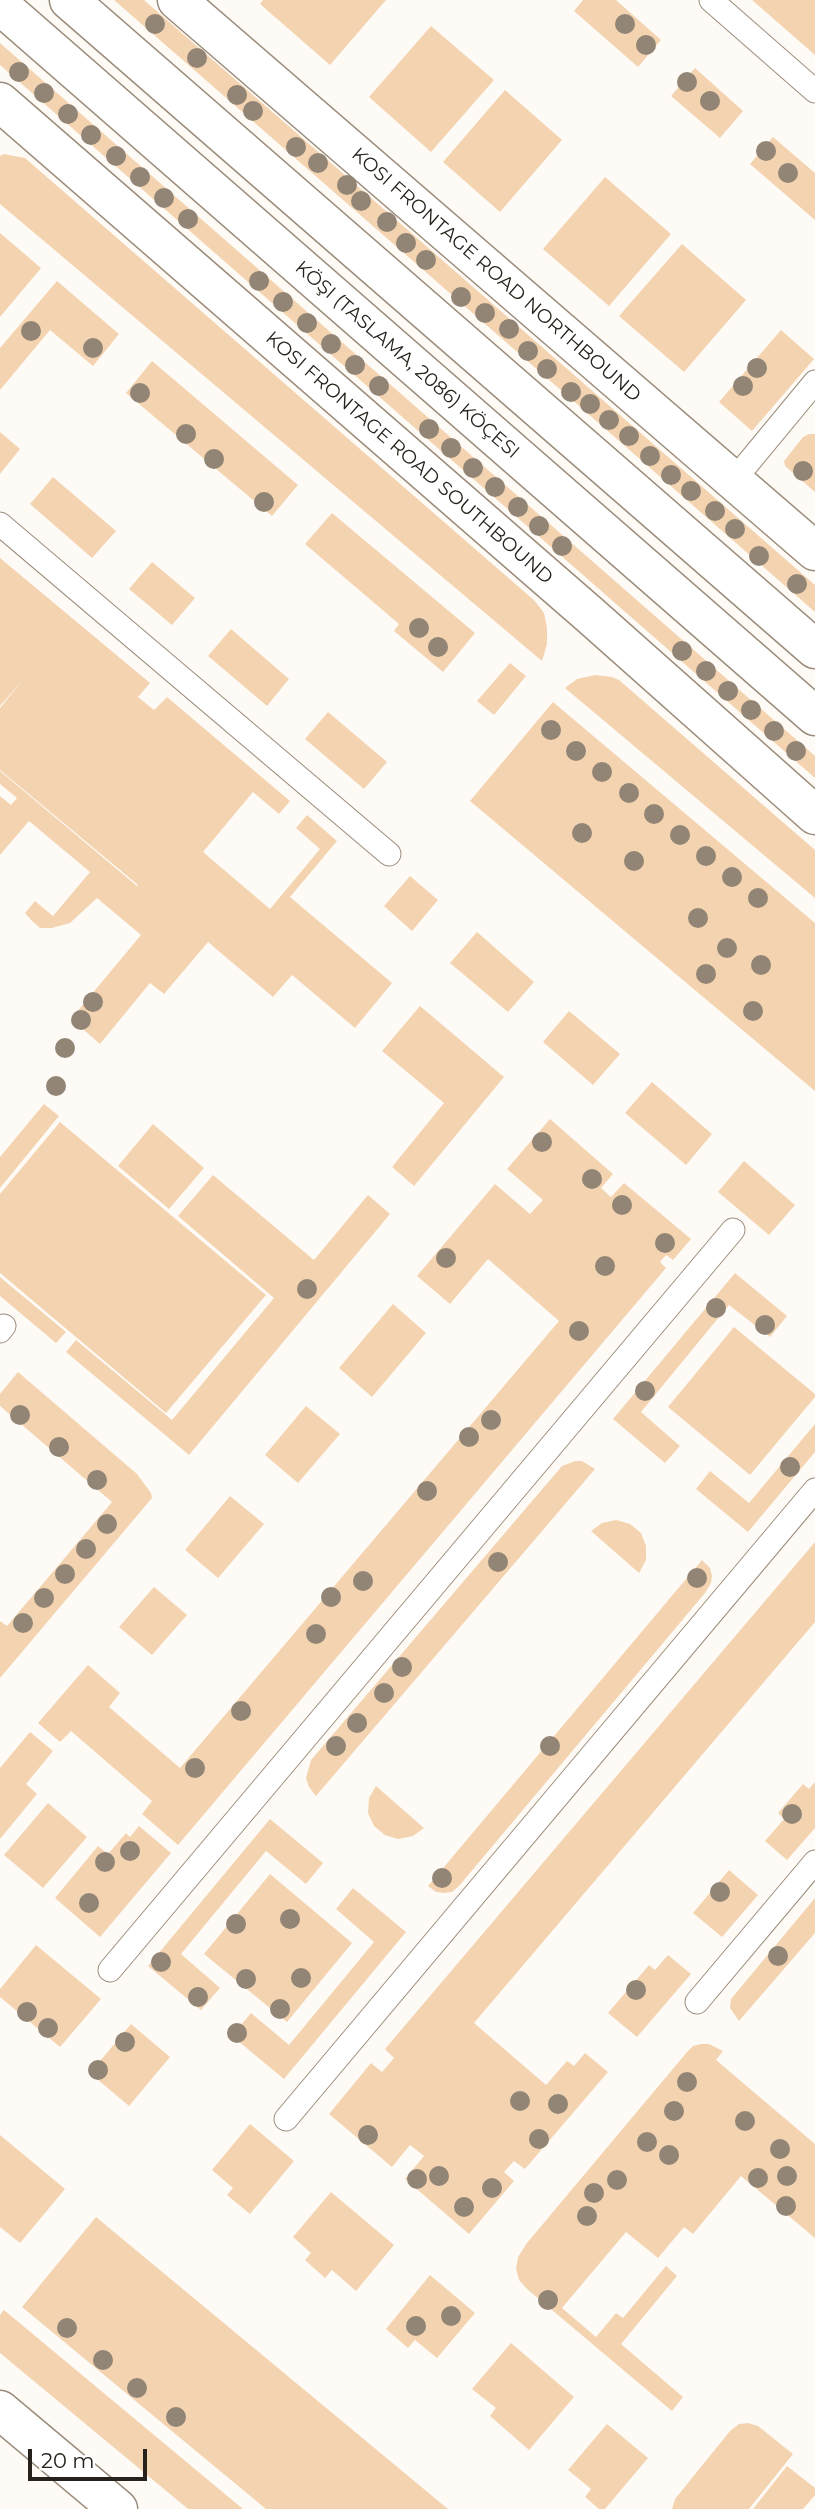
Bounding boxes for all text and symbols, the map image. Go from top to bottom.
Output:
street label: KOSI FRONTAGE ROAD NORTHBOUND [347,143,645,407]
street label: KÖŞI (TASLAMA, 2086) KÖÇESI [290,256,524,464]
street label: KOSI FRONTAGE ROAD SOUTHBOUND [261,327,557,589]
scale bar [32,2436,150,2480]
text: 20 m [41,2448,95,2473]

